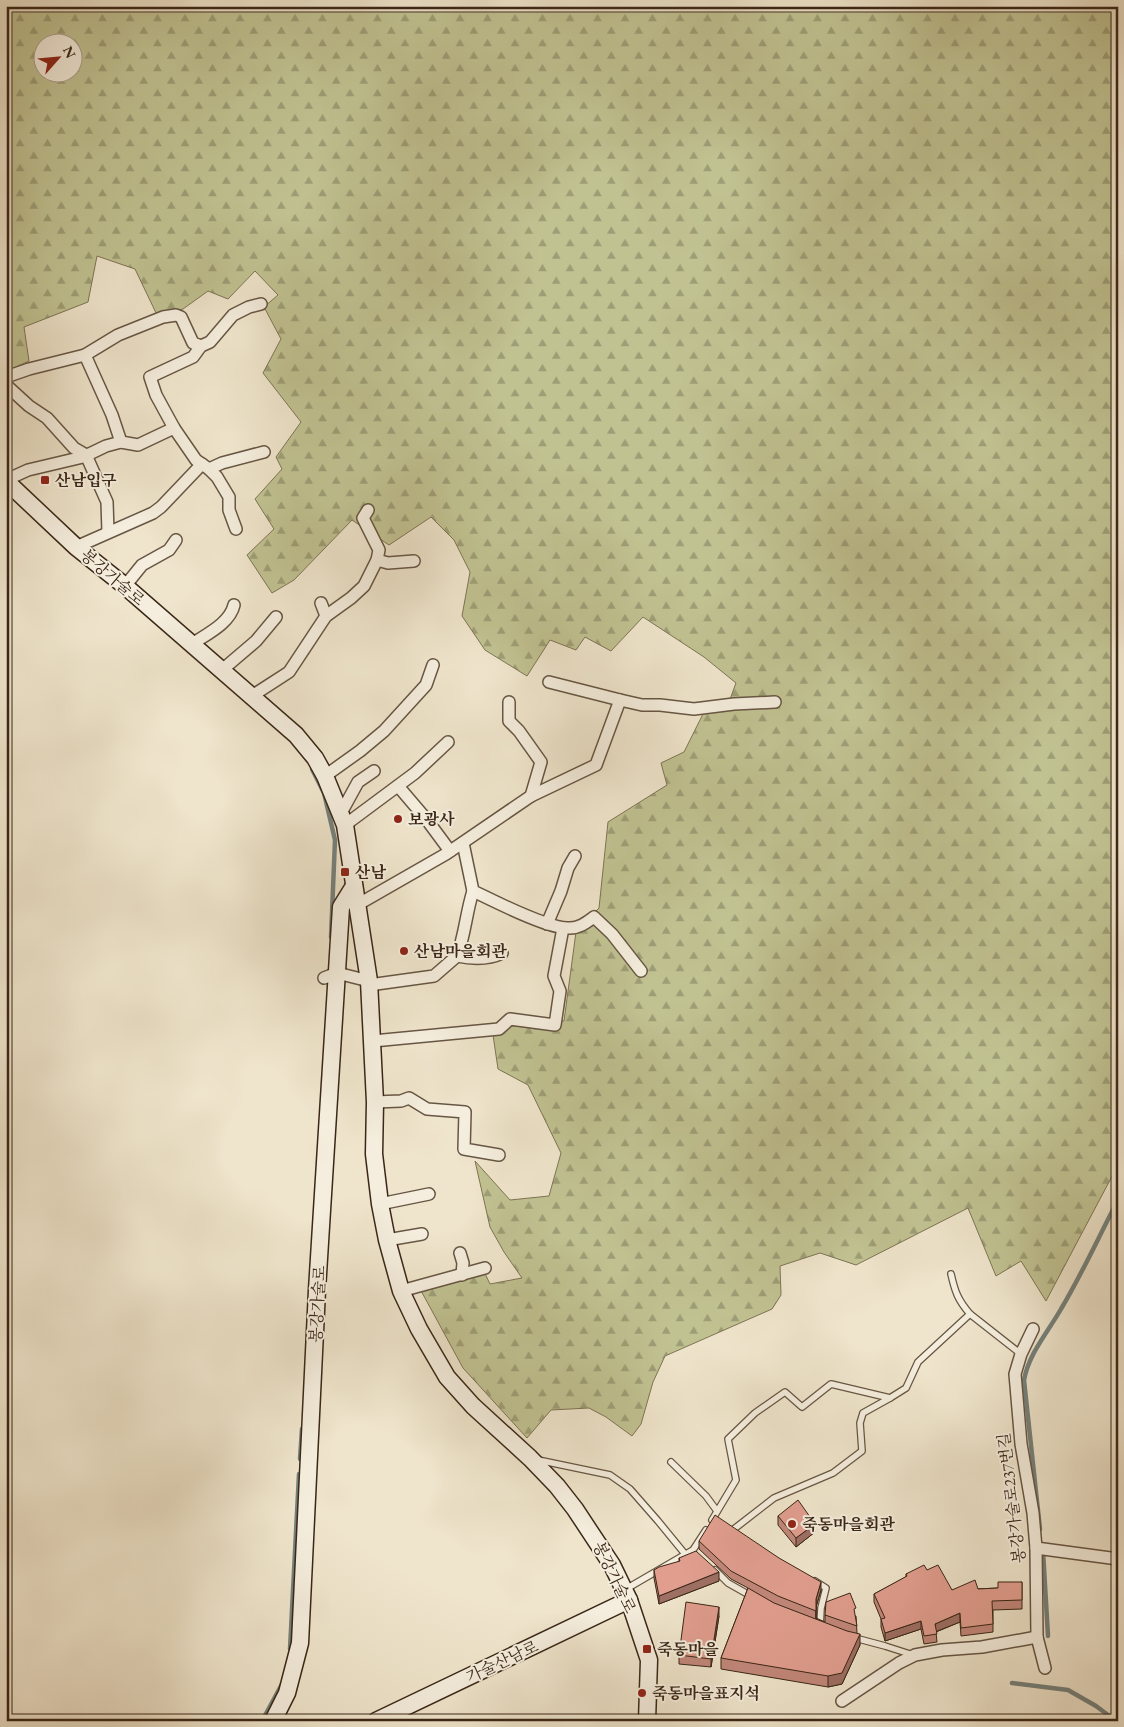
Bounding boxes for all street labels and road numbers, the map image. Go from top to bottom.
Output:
street label: 봉강가술로 [76,545,149,611]
street label: 봉강가술로 [305,1264,330,1343]
street label: 봉강가술로237번길 [993,1432,1030,1564]
street label: 봉강가술로 [588,1538,641,1617]
street label: 가술산남로 [463,1635,542,1687]

